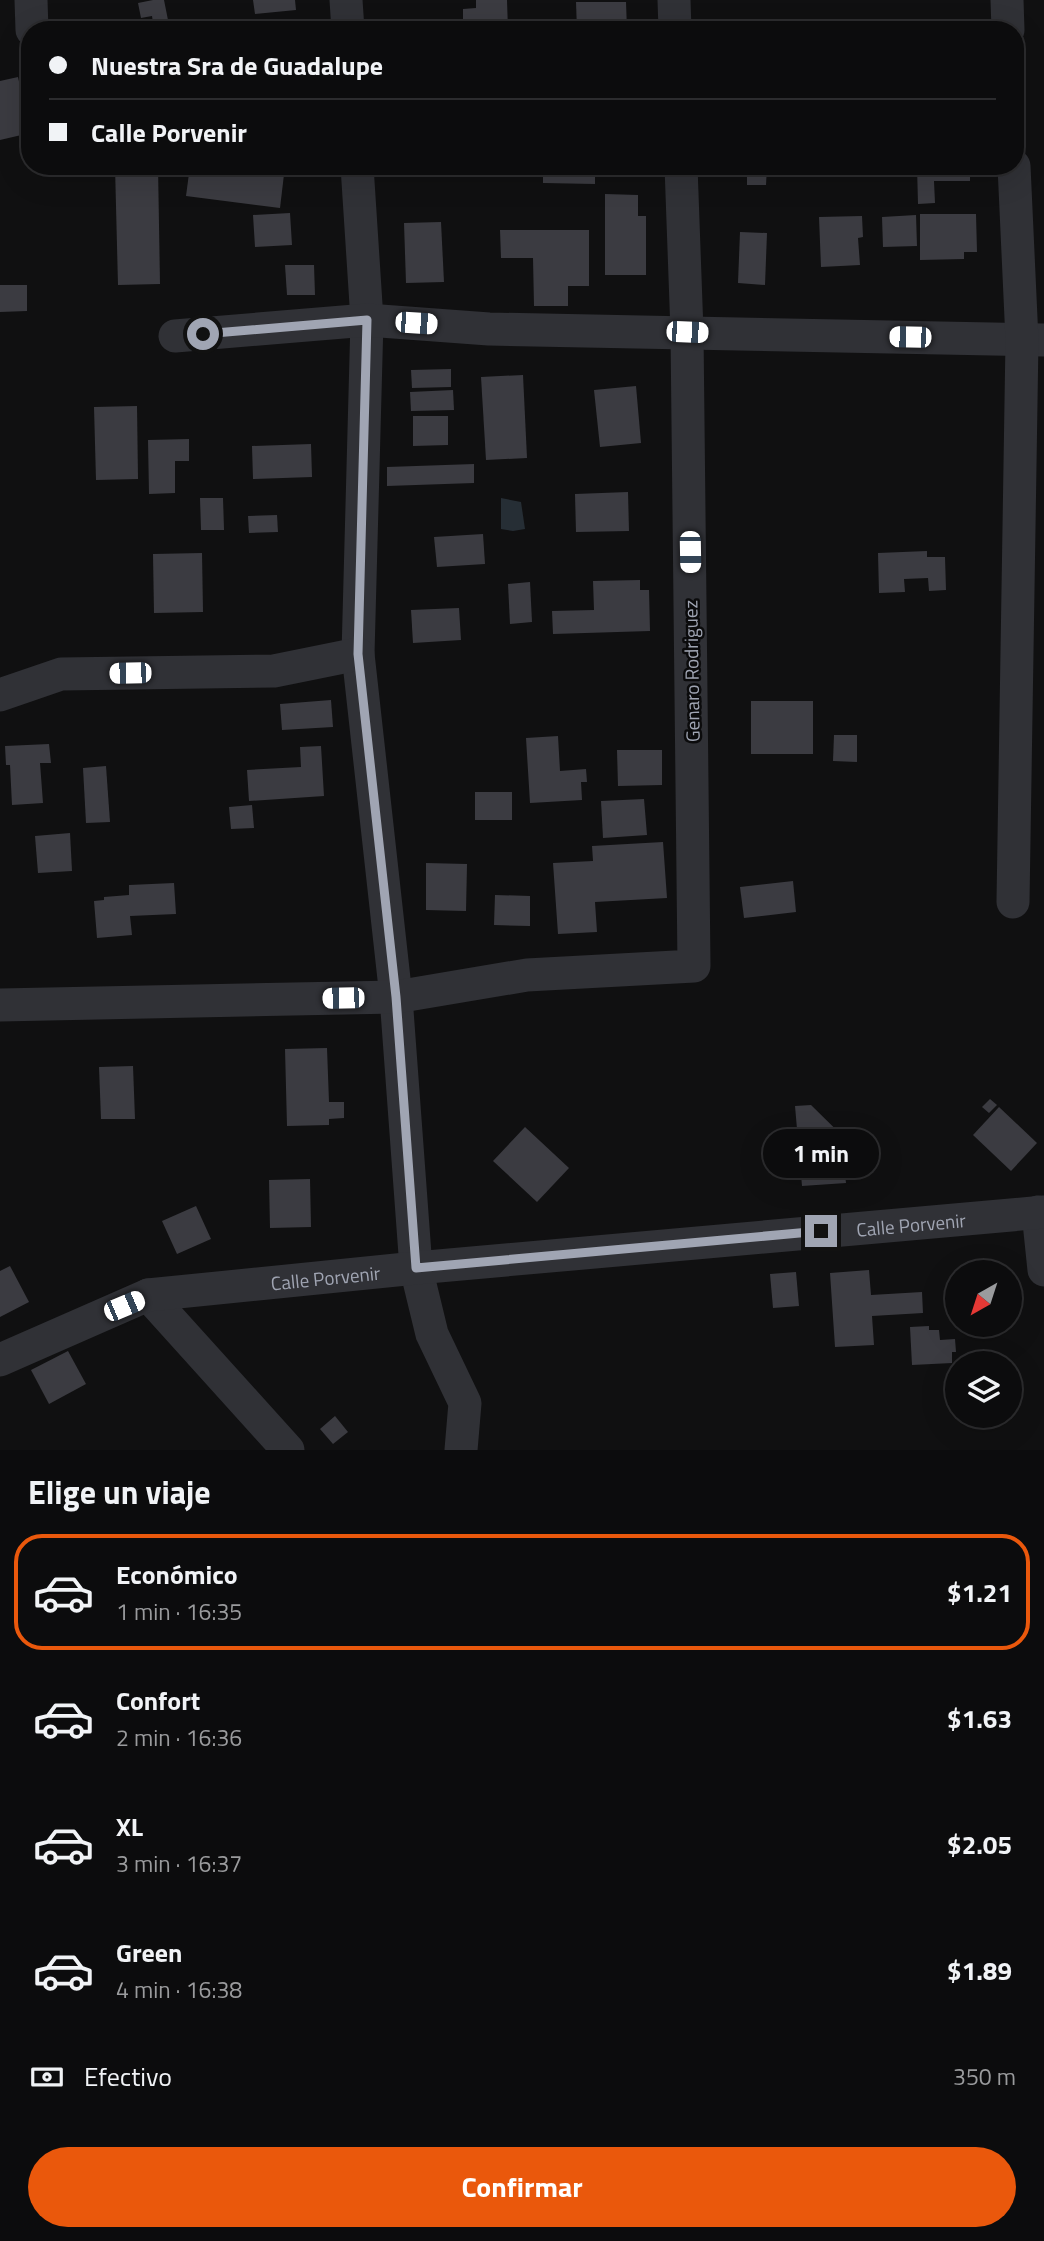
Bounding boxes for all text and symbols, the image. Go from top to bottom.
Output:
text: Nuestra Sra de Guadalupe [91,46,383,85]
text: Calle Porvenir [91,113,247,152]
car [395,311,438,335]
route start [187,318,219,350]
car [666,321,709,343]
car [889,326,932,348]
car [680,531,701,573]
street label: Genaro Rodriguez [675,600,707,742]
car [109,662,152,684]
car [322,987,365,1009]
callout: 1 min [763,1130,879,1178]
text: 1 min [793,1136,849,1171]
street label: Calle Porvenir [855,1204,967,1243]
route end [805,1215,837,1247]
street label: Calle Porvenir [269,1257,382,1297]
north arrow [945,1260,1022,1337]
map controls [945,1260,1022,1428]
car [101,1288,148,1324]
button: layers [945,1351,1022,1428]
text: Elige un viaje [28,1468,211,1516]
text: Económico [116,1555,238,1594]
icon: car [32,1561,95,1624]
text: $1.21 [947,1573,1012,1612]
text: 1 min · 16:35 [116,1594,242,1629]
text: Confort [116,1681,200,1720]
icon: car [32,1687,95,1750]
text: $1.63 [947,1699,1012,1738]
text: 2 min · 16:36 [116,1720,242,1755]
text: XL [116,1807,143,1846]
icon: car [32,1813,95,1876]
text: $2.05 [947,1825,1012,1864]
text: 3 min · 16:37 [116,1846,242,1881]
text: Green [116,1933,182,1972]
icon: car [32,1939,95,2002]
text: $1.89 [947,1951,1012,1990]
text: 4 min · 16:38 [116,1972,242,2007]
text: Efectivo [84,2057,172,2096]
icon: cash [28,2058,66,2096]
text: 350 m [953,2059,1016,2094]
button: Confirmar [28,2147,1016,2227]

